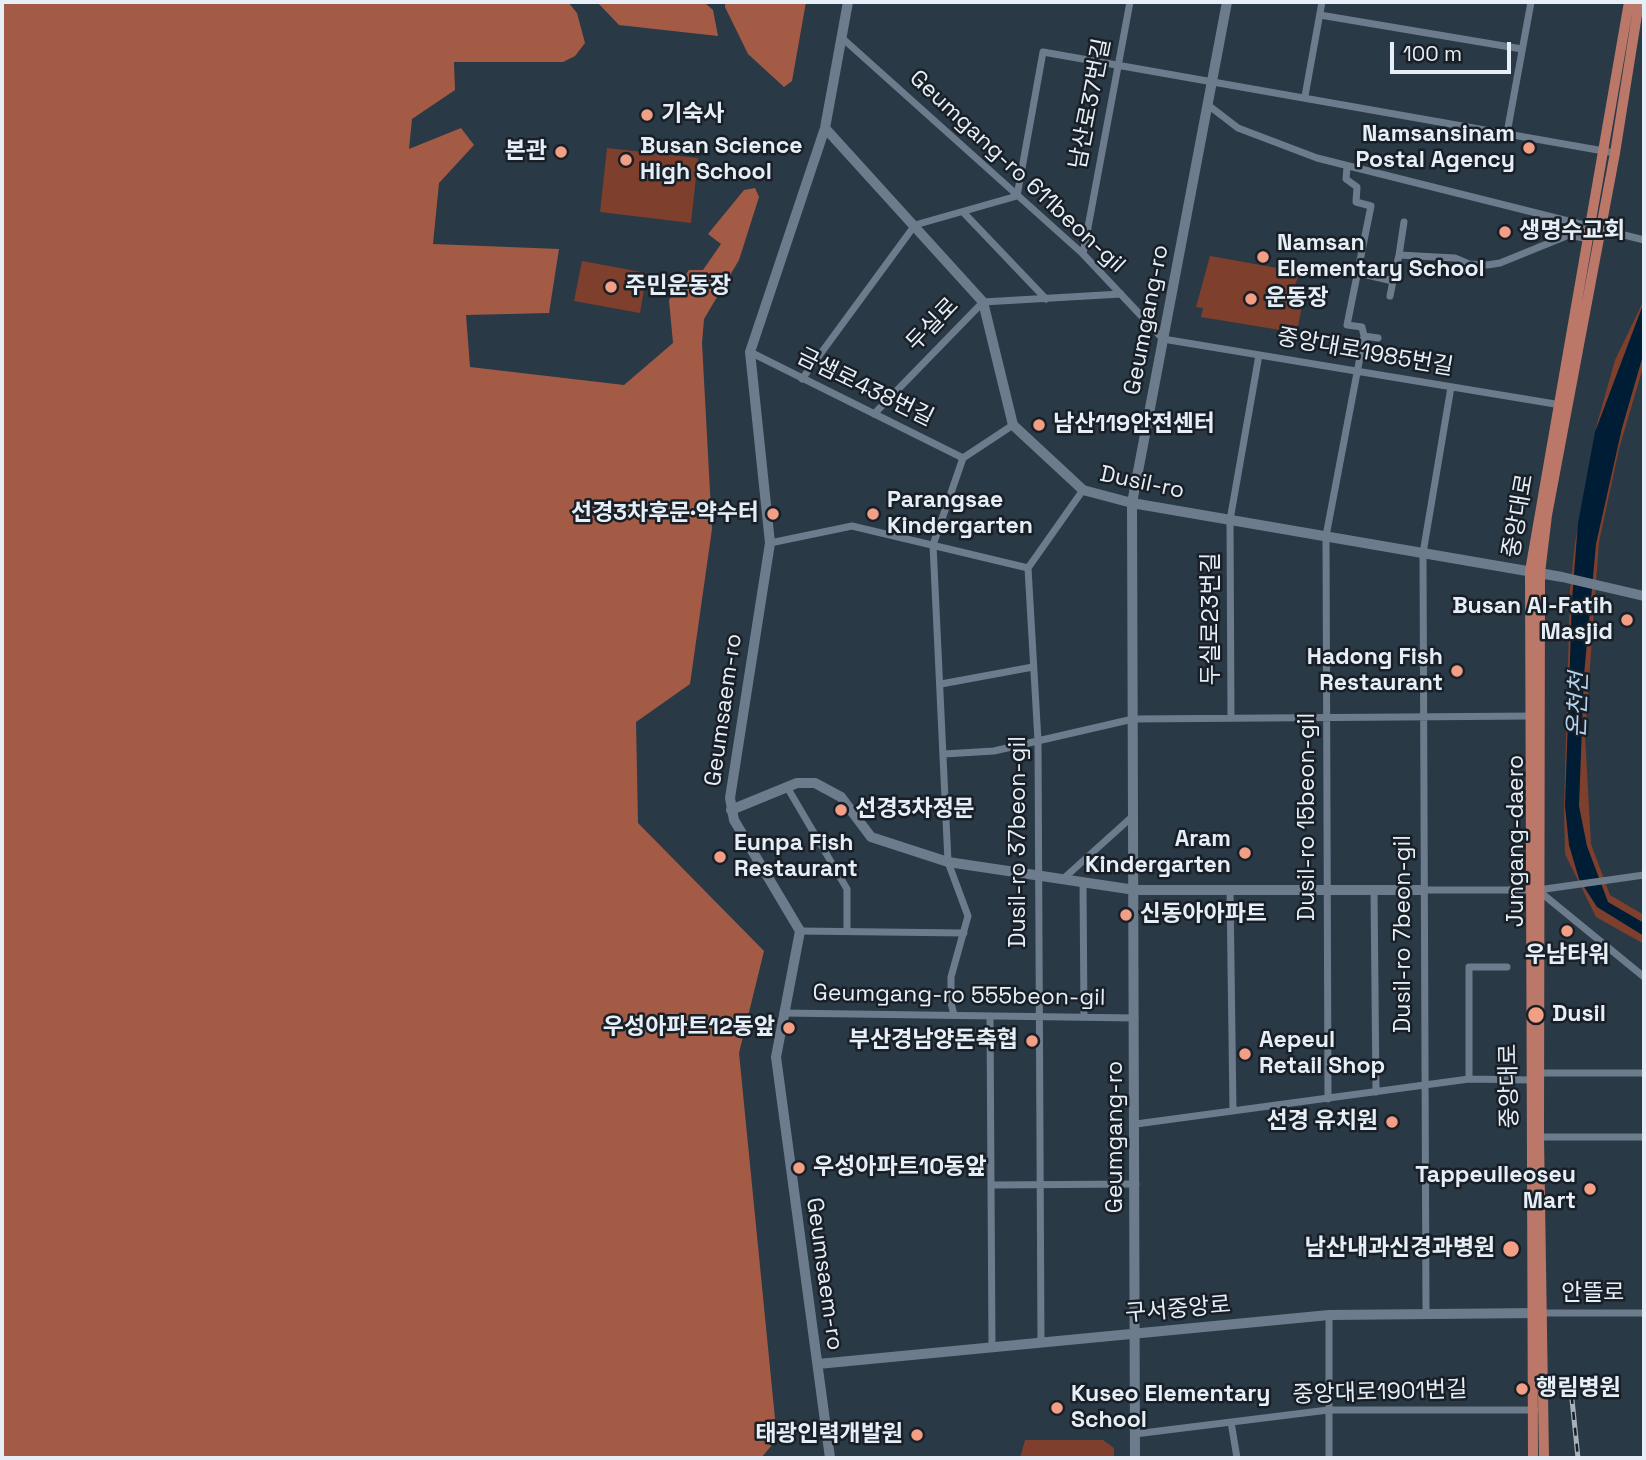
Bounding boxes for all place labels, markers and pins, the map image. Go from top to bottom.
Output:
place label: 기숙사 [661,101,724,129]
marker: 기숙사 [639,107,655,123]
place label: Namsansinam Postal Agency [1355,121,1515,175]
place label: Busan Science High School [640,133,802,187]
place label: 본관 [505,138,547,166]
marker: Namsansinam Postal Agency [1521,140,1537,156]
marker: 본관 [553,144,569,160]
marker: Busan Science High School [618,152,634,168]
place label: 생명수교회 [1519,218,1625,246]
marker: 생명수교회 [1497,224,1513,240]
place label: Namsan Elementary School [1277,230,1485,284]
marker: Namsan Elementary School [1255,249,1271,265]
place label: 주민운동장 [625,273,731,301]
marker: 주민운동장 [603,279,619,295]
place label: 운동장 [1265,285,1328,313]
marker: 운동장 [1243,291,1259,307]
place label: 남산119안전센터 [1053,411,1215,439]
marker: 남산119안전센터 [1031,417,1047,433]
place label: Parangsae Kindergarten [887,487,1033,541]
place label: 선경3차후문·약수터 [571,500,759,528]
marker: 선경3차후문·약수터 [765,506,781,522]
marker: Parangsae Kindergarten [865,506,881,522]
place label: Busan Al-Fatih Masjid [1452,593,1613,647]
marker: Busan Al-Fatih Masjid [1619,612,1635,628]
place label: Hadong Fish Restaurant [1307,644,1443,698]
marker: Hadong Fish Restaurant [1449,663,1465,679]
place label: 선경3차정문 [855,796,975,824]
marker: 선경3차정문 [833,802,849,818]
place label: Aram Kindergarten [1085,826,1231,880]
place label: Eunpa Fish Restaurant [734,830,858,884]
marker: Aram Kindergarten [1237,845,1253,861]
marker: Eunpa Fish Restaurant [712,849,728,865]
place label: 신동아아파트 [1140,901,1267,929]
marker: 신동아아파트 [1118,907,1134,923]
marker: 우남타워 [1559,923,1575,939]
place label: 우남타워 [1525,942,1609,970]
place label: Dusil [1552,1001,1606,1029]
marker: Dusil [1526,1005,1546,1025]
place label: 우성아파트12동앞 [603,1014,775,1042]
marker: 우성아파트12동앞 [781,1020,797,1036]
place label: 부산경남양돈축협 [849,1027,1018,1055]
place label: Aepeul Retail Shop [1259,1027,1385,1081]
marker: 부산경남양돈축협 [1024,1033,1040,1049]
marker: Aepeul Retail Shop [1237,1046,1253,1062]
place label: 선경 유치원 [1266,1108,1378,1136]
marker: 선경 유치원 [1384,1114,1400,1130]
place label: 우성아파트10동앞 [813,1154,986,1182]
marker: 우성아파트10동앞 [791,1160,807,1176]
place label: Tappeulleoseu Mart [1415,1162,1576,1216]
marker: Tappeulleoseu Mart [1582,1181,1598,1197]
place label: 남산내과신경과병원 [1305,1235,1495,1263]
marker: 남산내과신경과병원 [1501,1239,1521,1259]
place label: 행림병원 [1536,1375,1621,1403]
place label: Kuseo Elementary School [1071,1381,1270,1435]
marker: 행림병원 [1514,1381,1530,1397]
marker: Kuseo Elementary School [1049,1400,1065,1416]
place label: 태광인력개발원 [755,1421,903,1449]
marker: 태광인력개발원 [909,1427,925,1443]

